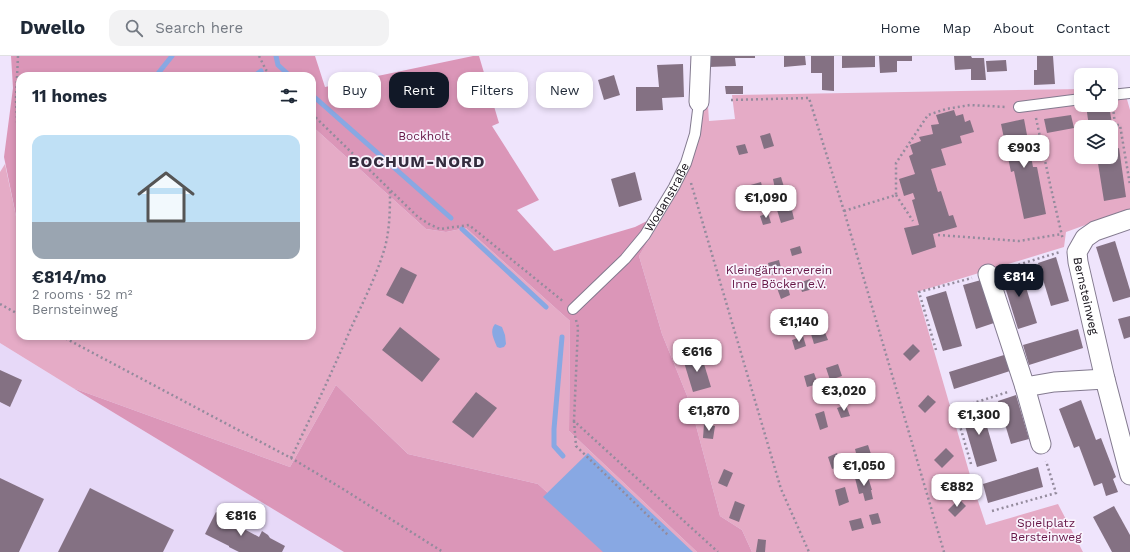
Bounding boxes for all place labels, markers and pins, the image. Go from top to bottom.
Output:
pin: €903 [1000,135,1048,169]
pin: €1,090 [733,185,799,219]
pin: €814 [995,264,1043,298]
pin: €1,140 [766,309,832,343]
pin: €616 [673,339,721,373]
pin: €3,020 [811,378,877,412]
pin: €1,870 [676,398,742,432]
pin: €1,300 [946,402,1012,436]
pin: €1,050 [831,453,897,487]
pin: €882 [933,474,981,508]
pin: €816 [217,503,265,537]

